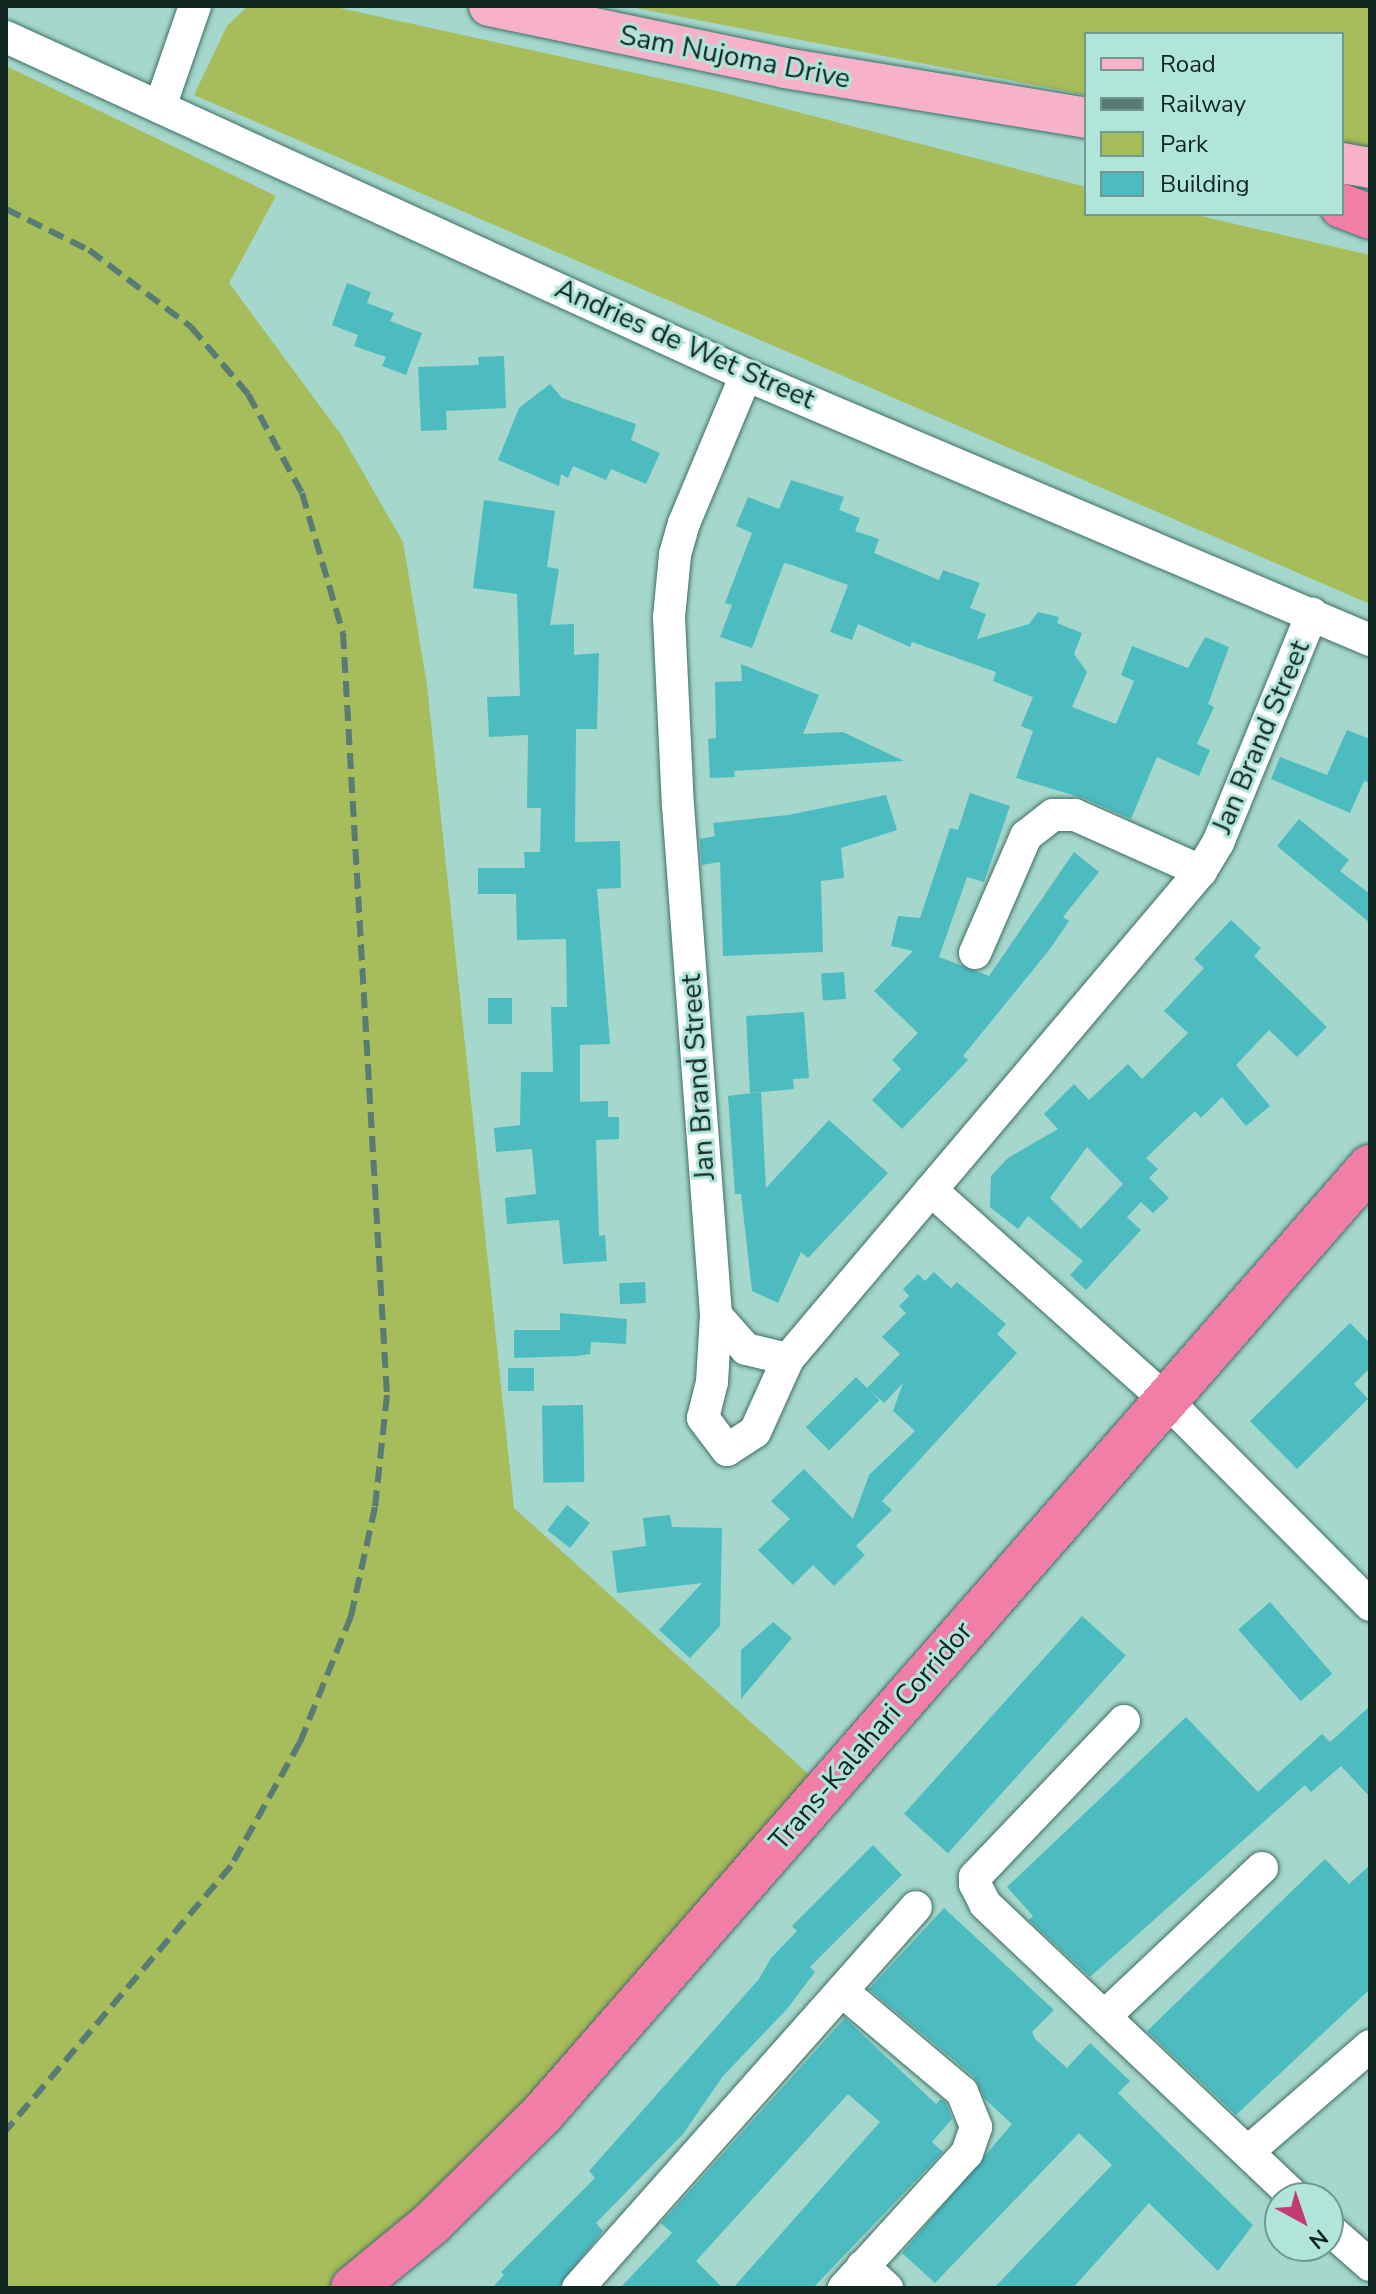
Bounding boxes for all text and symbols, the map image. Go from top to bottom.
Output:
street label: Sam Nujoma Drive [617,18,853,96]
legend [1084,32,1344,216]
text: Road [1160,48,1216,80]
text: Railway [1160,88,1246,120]
text: Park [1160,128,1208,160]
text: Building [1160,168,1250,200]
street label: Andries de Wet Street [550,272,820,416]
street label: Jan Brand Street [1205,635,1317,839]
street label: Jan Brand Street [674,973,722,1181]
street label: Trans-Kalahari Corridor [762,1615,980,1857]
north arrow [1264,2182,1344,2262]
text: N [1302,2222,1334,2256]

